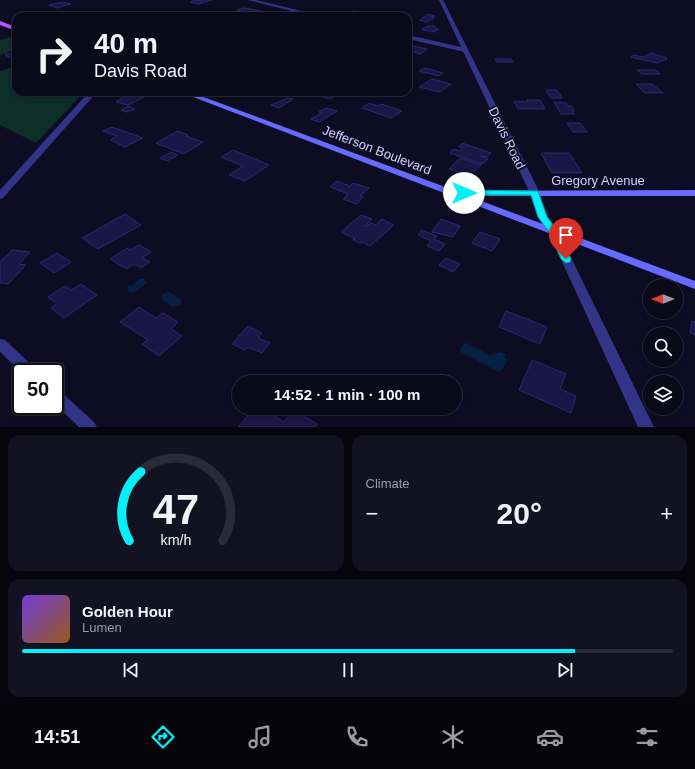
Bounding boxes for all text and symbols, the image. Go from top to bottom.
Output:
icon: right [28,28,80,80]
text: 40 m [94,28,158,59]
text: Davis Road [94,61,187,81]
street label: Davis Road [486,105,528,171]
street label: Jefferson Boulevard [320,122,434,178]
position arrow [443,172,485,214]
street label: Gregory Avenue [551,173,645,188]
pin [549,218,583,259]
icon: arrive [555,224,577,246]
north arrow [643,279,683,319]
map controls [643,279,683,415]
button: search [643,327,683,367]
speed limit sign: 50 [12,363,64,415]
button: layers [643,375,683,415]
text: 14:52 · 1 min · 100 m [274,386,420,403]
text: Climate [366,476,410,491]
text: 47 [153,486,199,533]
text: 20° [497,497,542,530]
text: − [366,501,378,526]
text: + [660,501,673,526]
text: km/h [160,532,191,548]
text: Golden Hour [82,603,173,620]
text: Lumen [82,620,122,635]
icon: previous [120,659,142,681]
icon: pause [337,659,359,681]
icon: next [554,659,576,681]
icon: directions [149,723,177,751]
icon: music [246,723,274,751]
icon: phone [343,723,371,751]
icon: climate [439,723,467,751]
icon: car [536,723,564,751]
icon: filters [633,723,661,751]
text: 14:51 [34,727,80,747]

